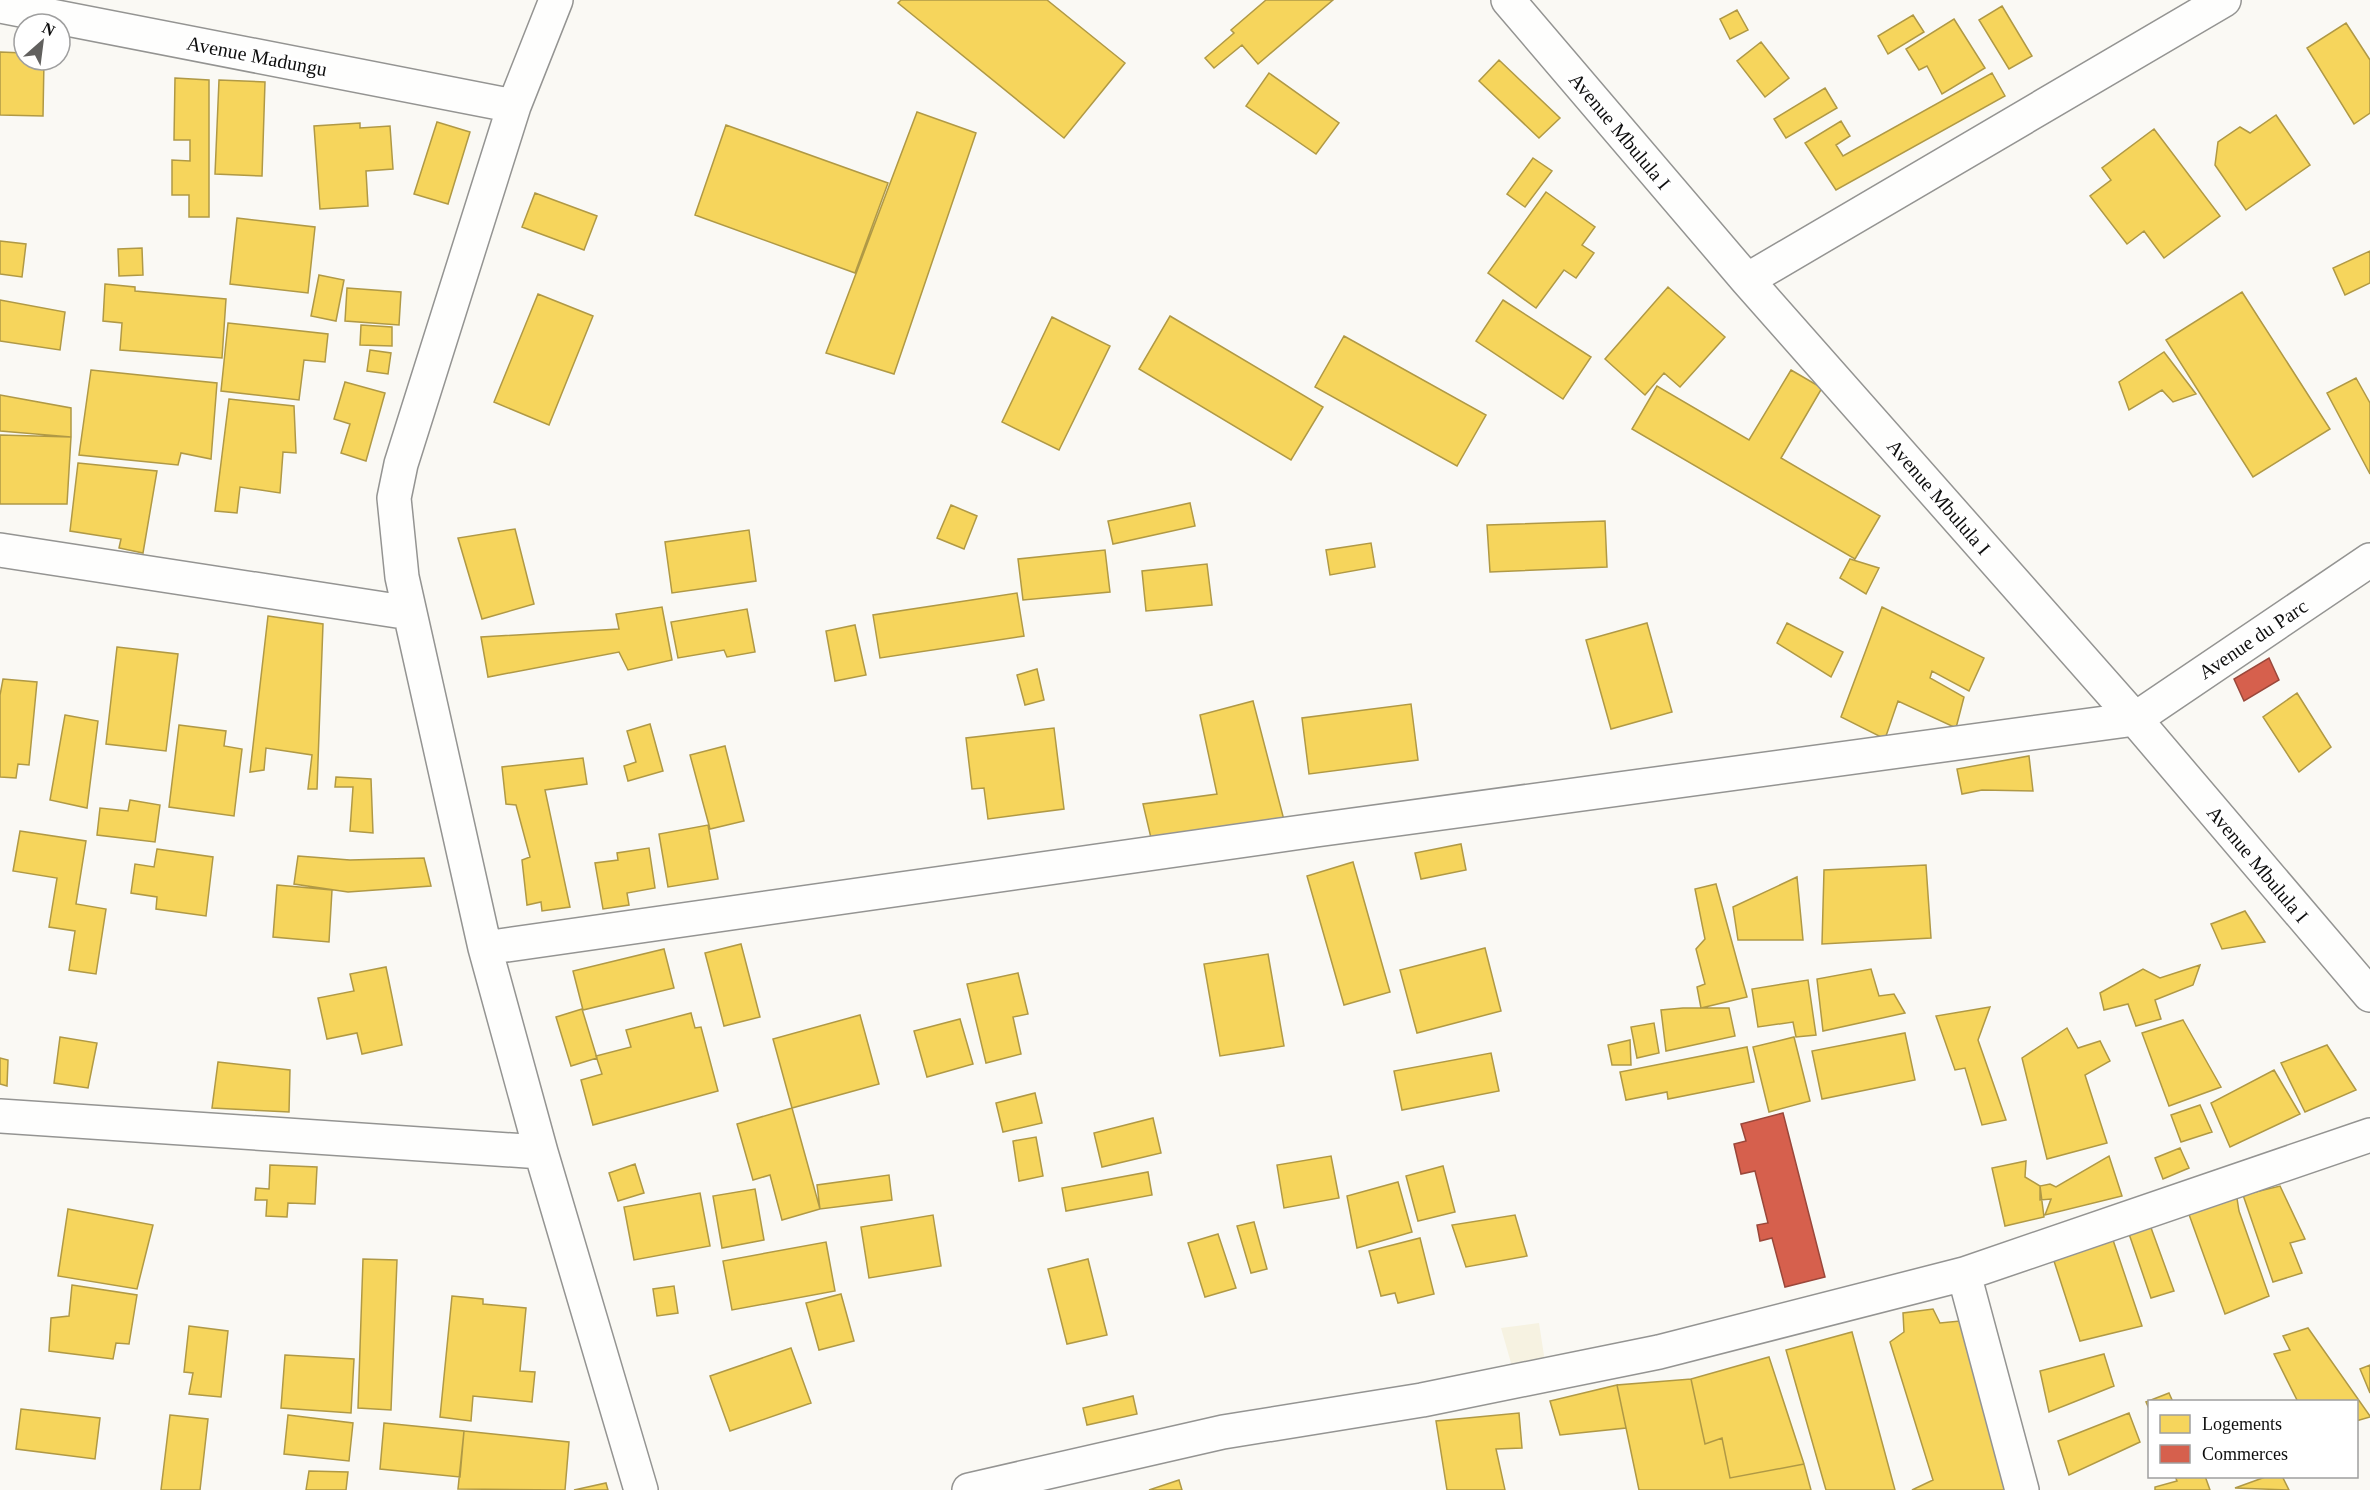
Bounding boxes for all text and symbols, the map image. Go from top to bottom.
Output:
north arrow [12,12,72,72]
text: N [40,19,58,40]
street label: Avenue Madungu [185,32,329,81]
street label: Avenue Mbulula I [1565,68,1675,194]
street label: Avenue Mbulula I [1883,435,1995,559]
street label: Avenue du Parc [2195,595,2312,683]
street label: Avenue Mbulula I [2203,801,2313,927]
legend [2148,1400,2358,1478]
text: Logements [2202,1414,2282,1434]
text: Commerces [2202,1444,2288,1464]

